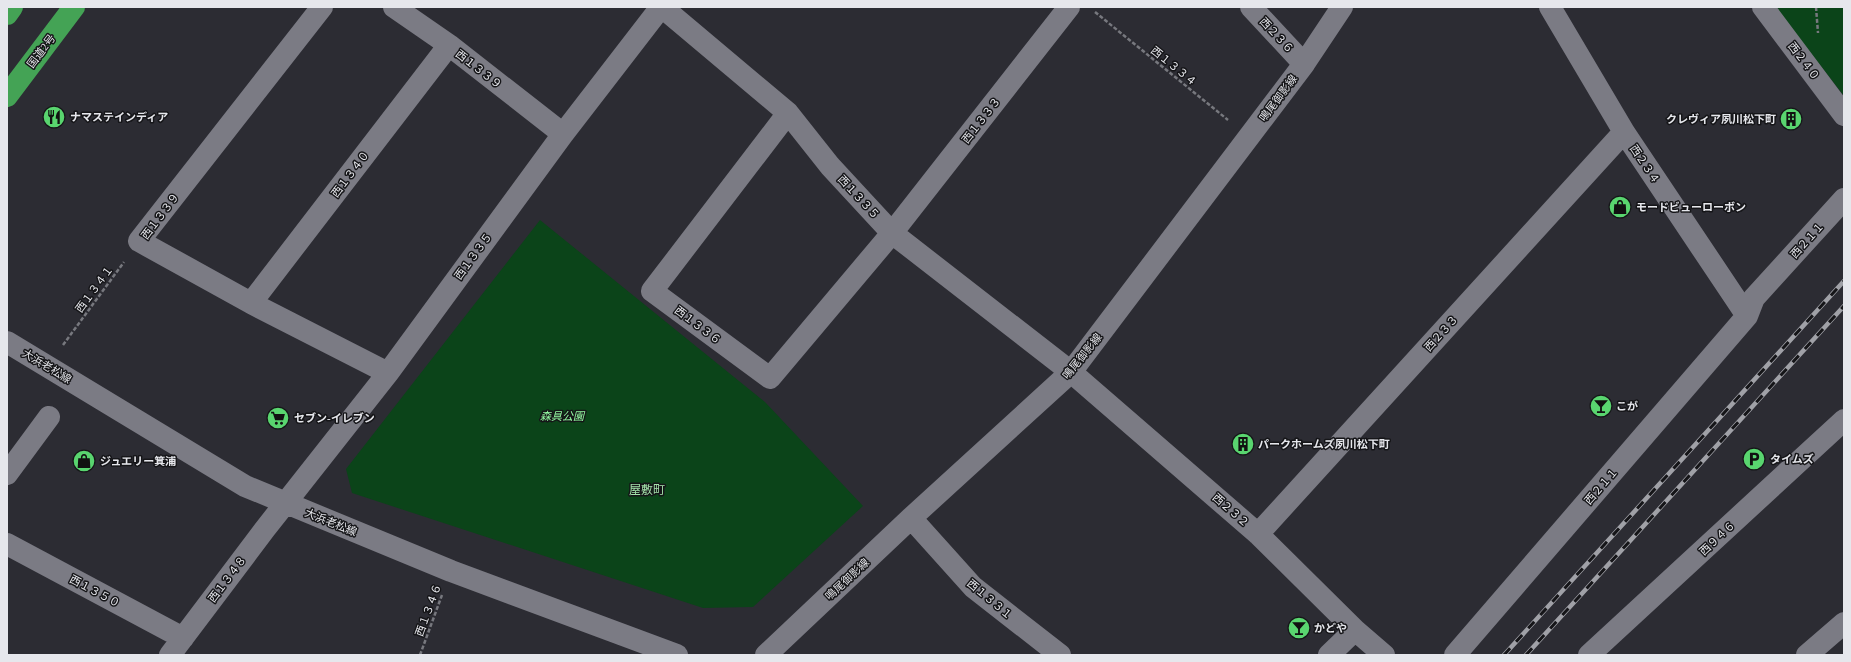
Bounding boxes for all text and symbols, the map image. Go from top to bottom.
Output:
street label: 西２３６ [1258,15,1296,55]
street label: 国道2号 [25,32,57,70]
street label: 西２４０ [1786,40,1822,82]
street label: 西１３３４ [1149,44,1199,88]
street label: 西１３３９ [454,47,504,91]
street label: 鳴尾御影線 [1257,72,1299,124]
street label: 西１３３３ [959,95,1003,145]
restaurant icon: ナマステインディア [41,104,67,130]
building icon: クレヴィア夙川松下町 [1778,106,1804,132]
place label: ナマステインディア [70,111,168,123]
place label: クレヴィア夙川松下町 [1666,113,1776,125]
street label: 西２３４ [1628,142,1662,186]
street label: 西１３４０ [329,148,371,200]
street label: 西１３３５ [836,173,882,221]
street label: 西１３３９ [139,190,181,242]
shop icon: モードビューローボン [1607,194,1633,220]
place label: モードビューローボン [1636,201,1746,213]
street label: 西２１１ [1788,220,1826,260]
street label: 西１３３５ [452,230,494,282]
street label: 西１３４１ [73,263,115,315]
street label: 西１３３６ [672,304,724,346]
street label: 西２３３ [1422,313,1460,353]
street label: 鳴尾御影線 [1060,331,1104,381]
street label: 大浜老松線 [20,347,74,385]
bar icon: こが [1588,393,1614,419]
place label: こが [1616,400,1638,412]
supermarket icon: セブン-イレブン [265,405,291,431]
park label: 森具公園 [540,410,586,422]
place label: セブン-イレブン [294,412,375,424]
building icon: パークホームズ夙川松下町 [1230,431,1256,457]
place label: パークホームズ夙川松下町 [1258,438,1390,450]
parking icon: タイムズ [1741,446,1767,472]
shop icon: ジュエリー箕浦 [71,448,97,474]
place label: タイムズ [1770,453,1814,465]
place label: ジュエリー箕浦 [100,455,176,467]
street label: 西２１１ [1582,465,1620,507]
district label: 屋敷町 [629,483,665,497]
street label: 西２３２ [1210,491,1252,529]
street label: 大浜老松線 [303,506,359,538]
street label: 西９４６ [1697,519,1737,557]
street label: 西１３４８ [206,553,248,605]
street label: 鳴尾御影線 [823,556,871,602]
street label: 西１３５０ [68,573,122,609]
street label: 西１３３１ [965,577,1015,621]
street label: 西１３４６ [413,582,443,638]
bar icon: かどや [1286,615,1312,641]
place label: かどや [1314,622,1347,634]

